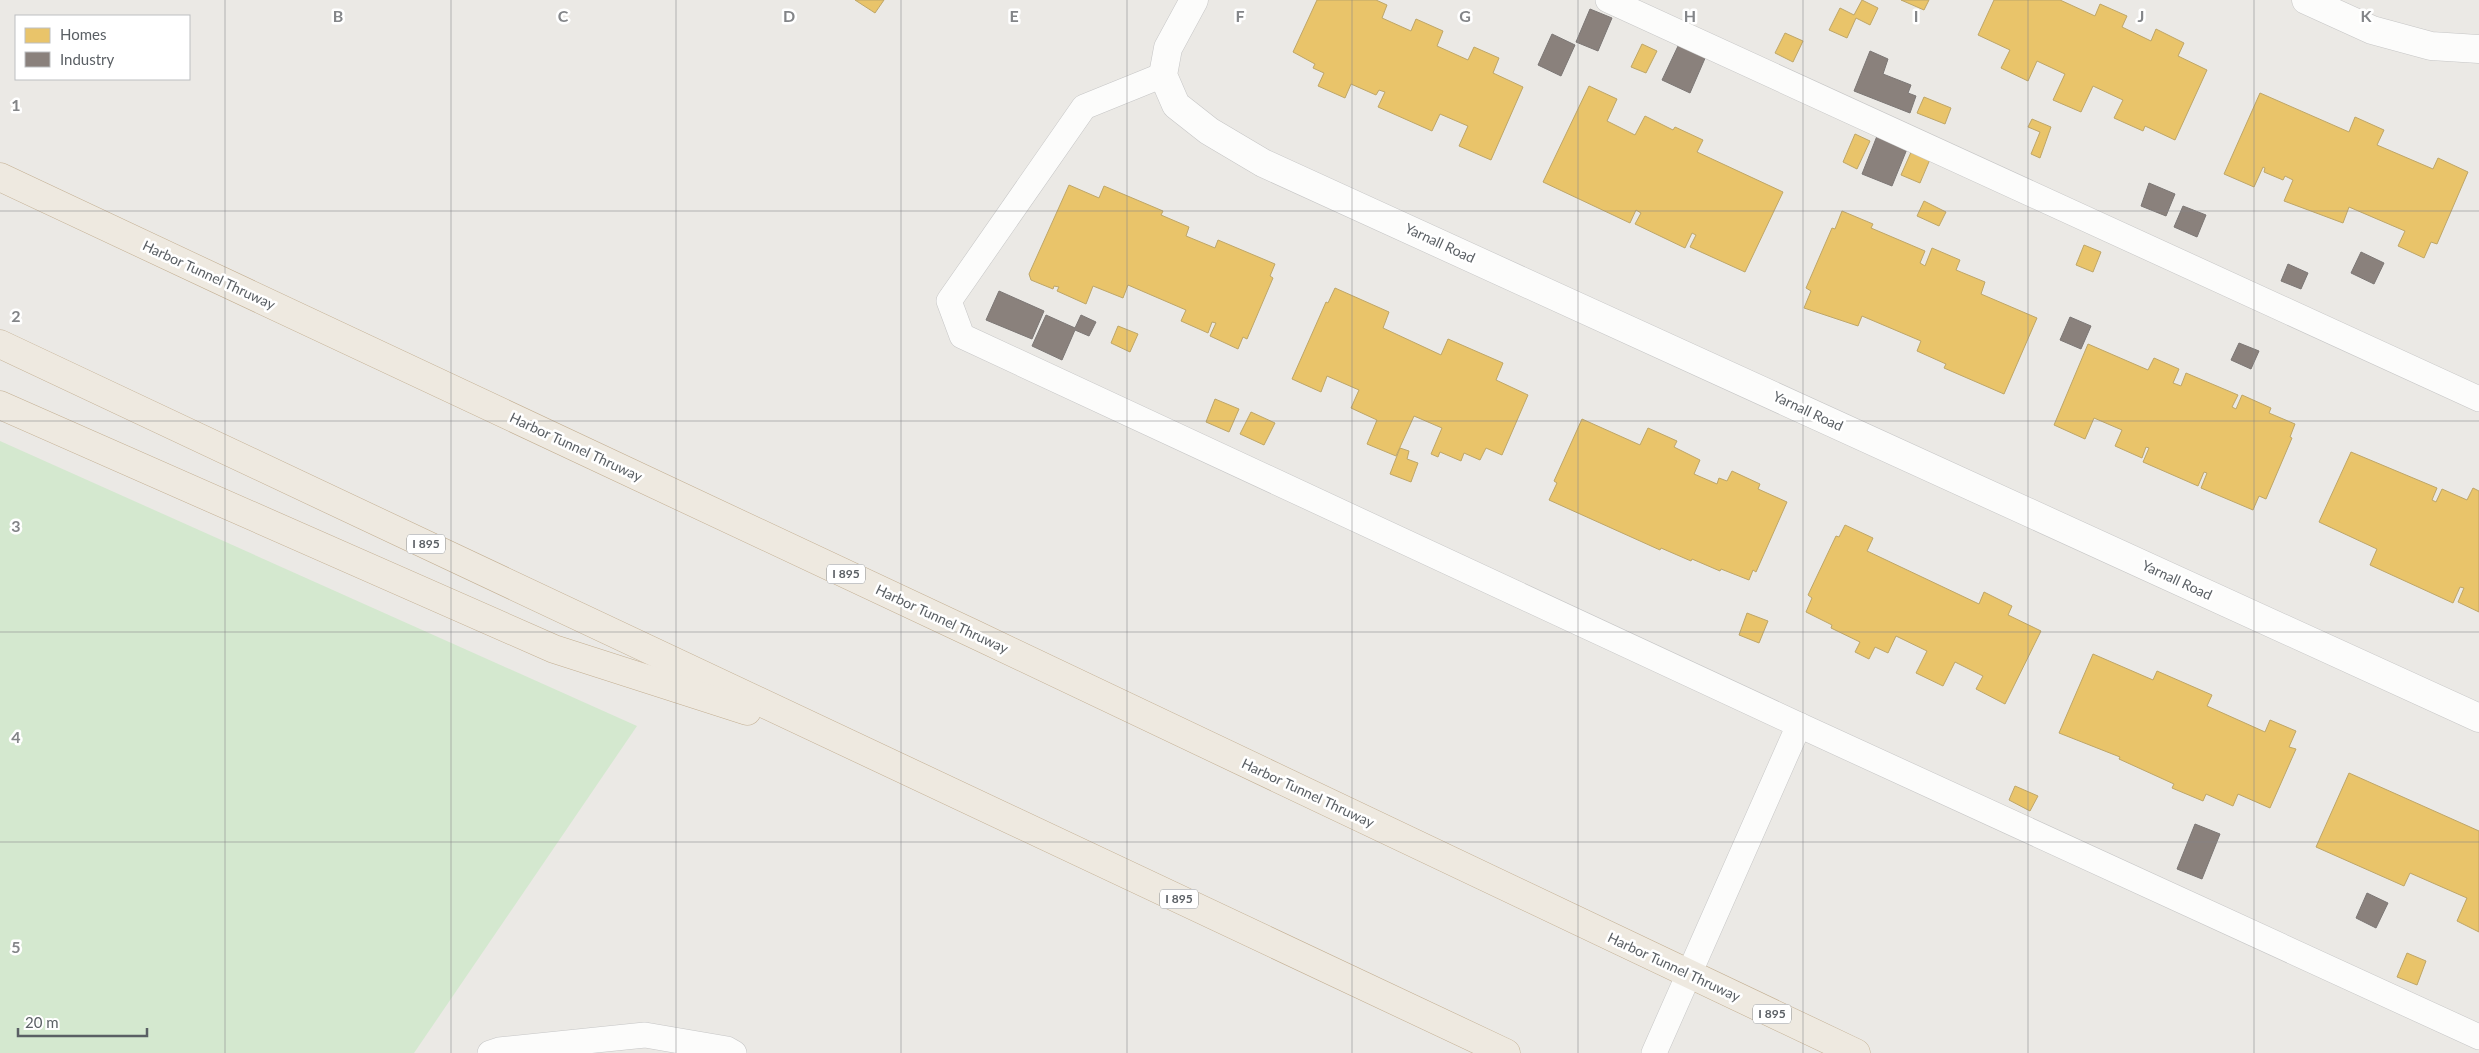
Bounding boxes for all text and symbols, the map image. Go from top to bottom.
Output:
text: B [333,6,343,25]
text: C [558,6,569,25]
text: D [783,6,795,25]
text: E [1009,6,1019,25]
text: F [1235,6,1245,25]
text: G [1459,6,1471,25]
text: H [1684,6,1696,25]
text: I [1914,6,1918,25]
text: J [2138,6,2144,25]
text: K [2361,6,2373,25]
legend [15,15,190,80]
text: Homes [60,25,106,43]
text: Industry [60,50,115,68]
text: 1 [11,95,21,114]
street label: Yarnall Road [1403,219,1478,266]
street label: Harbor Tunnel Thruway [140,236,279,313]
text: 2 [11,306,21,325]
street label: Yarnall Road [1771,387,1846,434]
street label: Harbor Tunnel Thruway [507,408,646,485]
text: 3 [11,516,21,535]
road number: I 895 [407,534,445,554]
street label: Yarnall Road [2140,556,2215,603]
road number: I 895 [827,564,865,584]
street label: Harbor Tunnel Thruway [873,580,1012,657]
text: 4 [11,727,21,746]
street label: Harbor Tunnel Thruway [1239,754,1378,831]
road number: I 895 [1160,890,1198,909]
street label: Harbor Tunnel Thruway [1605,928,1744,1005]
text: 5 [11,937,21,956]
road number: I 895 [1753,1004,1791,1024]
scale bar [18,1006,146,1038]
text: 20 m [25,1013,59,1031]

